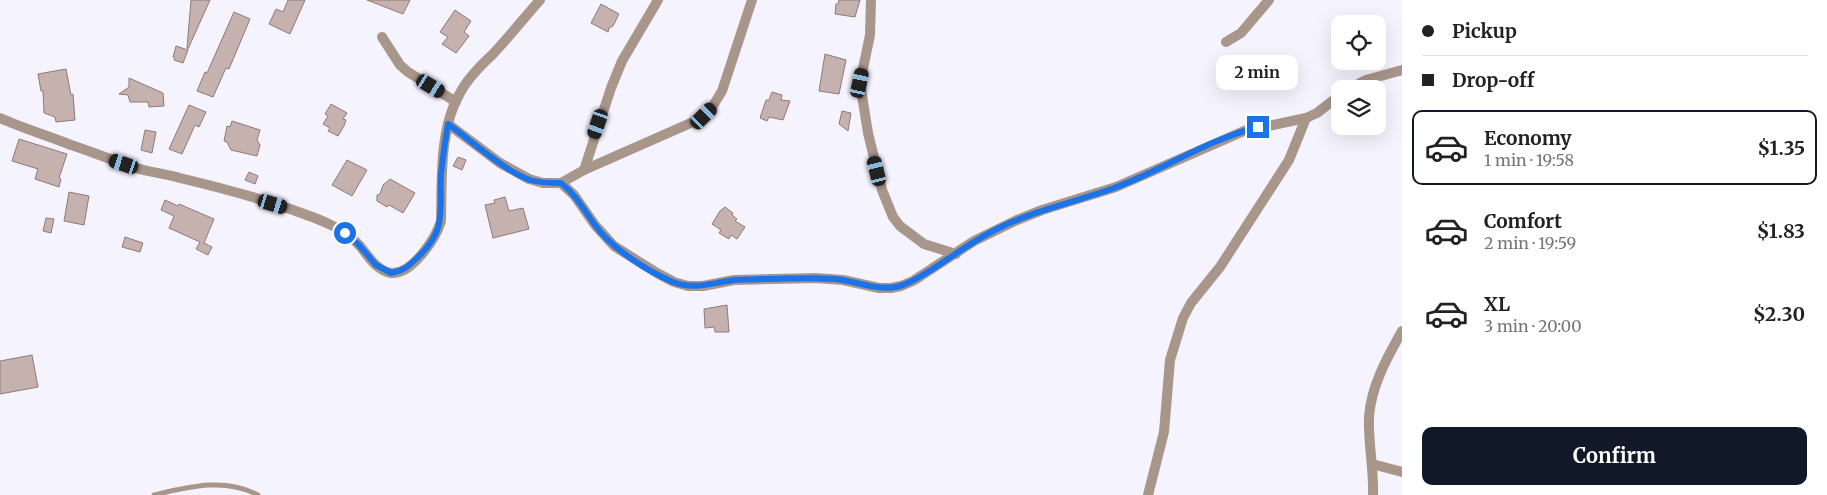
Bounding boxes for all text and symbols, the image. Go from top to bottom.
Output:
map controls [1331,15,1386,135]
button: locate [1331,15,1386,70]
text: Pickup [1452,19,1517,43]
callout: 2 min [1217,54,1299,90]
text: 2 min [1234,62,1280,82]
car [849,67,870,99]
text: Drop-off [1452,68,1534,92]
car [414,72,447,100]
button: layers [1331,80,1386,135]
car [688,100,719,132]
car [586,107,609,141]
route end [1247,116,1269,138]
icon: car [1424,125,1469,170]
text: Economy [1484,126,1572,150]
text: $1.35 [1758,136,1805,160]
text: 1 min · 19:58 [1484,150,1574,170]
car [107,152,140,176]
car [866,155,887,187]
car [256,192,289,216]
icon: car [1424,208,1469,253]
text: Comfort [1484,209,1562,233]
text: $1.83 [1757,219,1805,243]
route start [334,222,356,244]
text: 2 min · 19:59 [1484,233,1576,253]
icon: car [1424,291,1469,336]
text: XL [1484,292,1510,316]
text: $2.30 [1753,302,1805,326]
text: 3 min · 20:00 [1484,316,1582,336]
button: Confirm [1422,427,1807,485]

